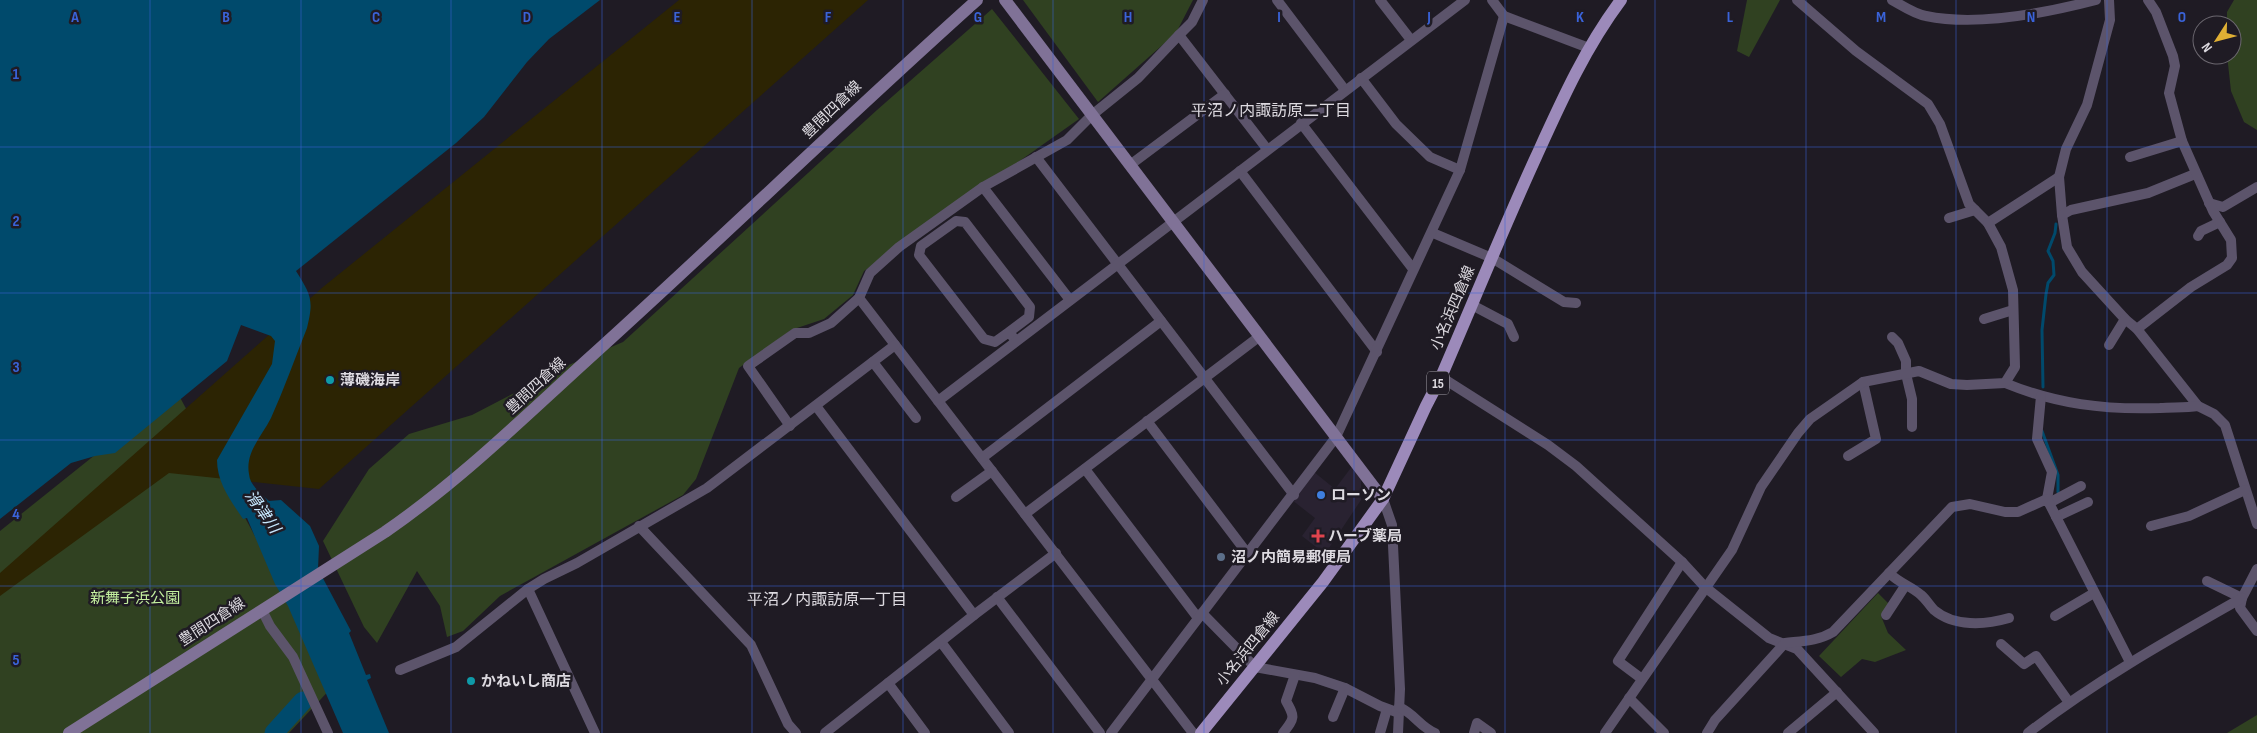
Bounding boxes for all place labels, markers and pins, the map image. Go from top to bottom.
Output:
place label: 薄磯海岸 [340,371,400,390]
marker: 薄磯海岸 [324,374,336,386]
place label: ローソン [1331,486,1391,505]
marker: ローソン [1315,489,1327,501]
place label: ハーブ薬局 [1328,527,1402,546]
marker: ハーブ薬局 [1312,530,1324,542]
place label: 沼ノ内簡易郵便局 [1231,548,1351,567]
marker: 沼ノ内簡易郵便局 [1215,551,1227,563]
place label: かねいし商店 [481,672,571,691]
marker: かねいし商店 [465,675,477,687]

